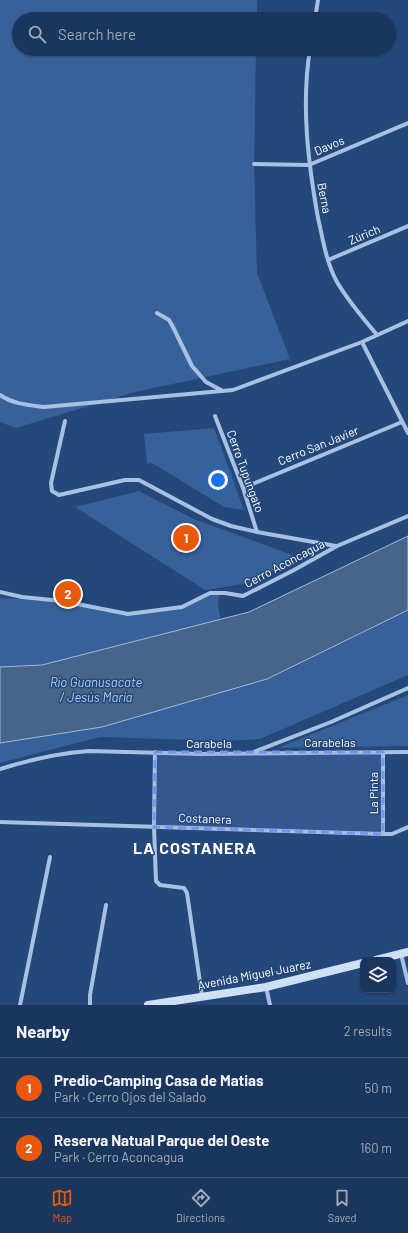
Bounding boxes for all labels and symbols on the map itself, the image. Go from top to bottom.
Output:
street label: Davos [312,132,346,158]
street label: Berna [315,182,335,214]
street label: Zúrich [346,221,382,247]
street label: Cerro San Javier [276,422,361,468]
street label: Cerro Tupungato [225,428,267,514]
your location [208,470,228,490]
pin: 1 [173,523,199,553]
street label: Cerro Aconcagua [241,536,327,590]
pin: 2 [55,579,81,609]
water label: Río Guanusacate / Jesús María [50,674,142,705]
street label: Carabelas [304,735,356,749]
street label: Carabela [186,736,232,750]
street label: La Pinta [366,772,380,814]
street label: Costanera [178,810,232,826]
district label: LA COSTANERA [133,838,257,857]
street label: Avenida Miguel Juarez [196,956,312,992]

